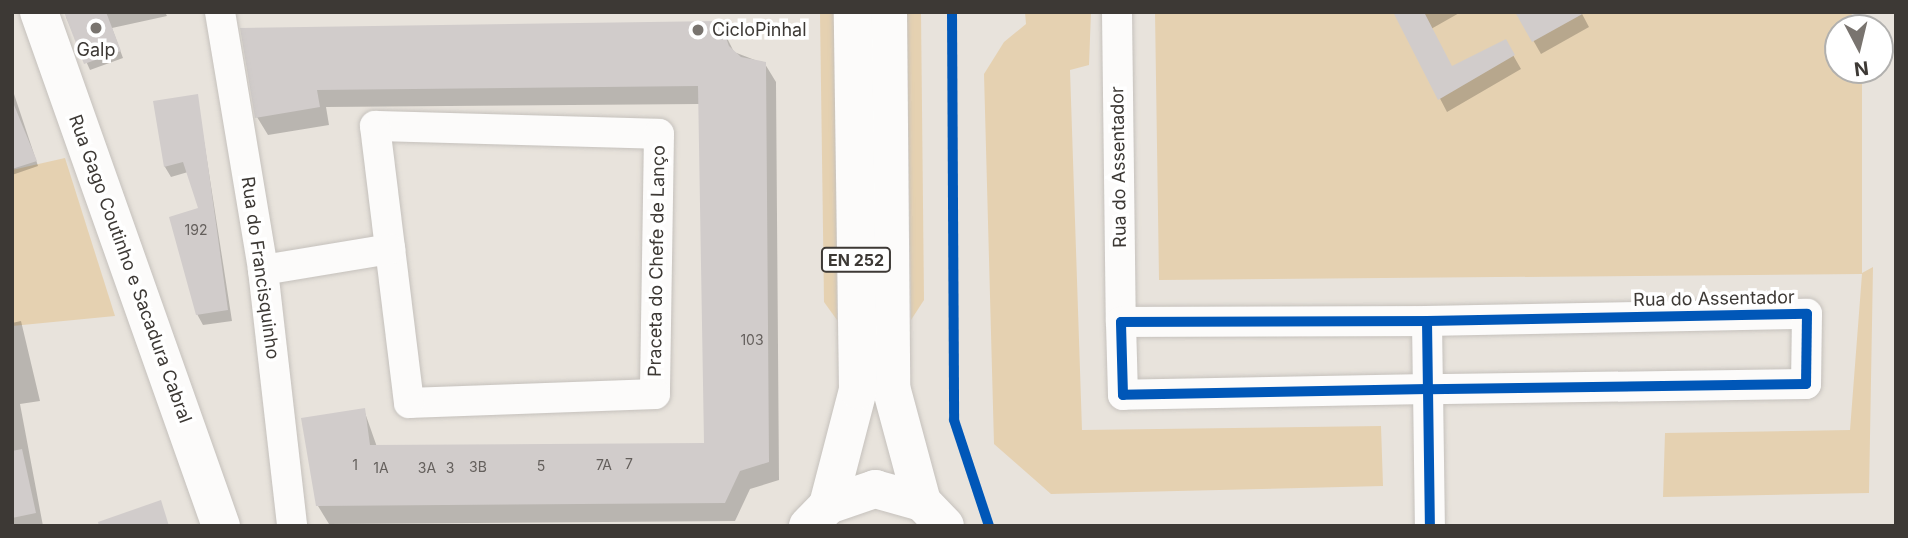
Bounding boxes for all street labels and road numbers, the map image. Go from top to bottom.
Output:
street label: Rua do Assentador [1107,86,1131,248]
street label: Rua Gago Coutinho e Sacadura Cabral [64,112,196,426]
street label: Praceta do Chefe de Lanço [644,145,670,377]
street label: Rua do Francisquinho [236,175,284,361]
road number: EN 252 [819,248,893,272]
street label: Rua do Assentador [1633,287,1795,311]

